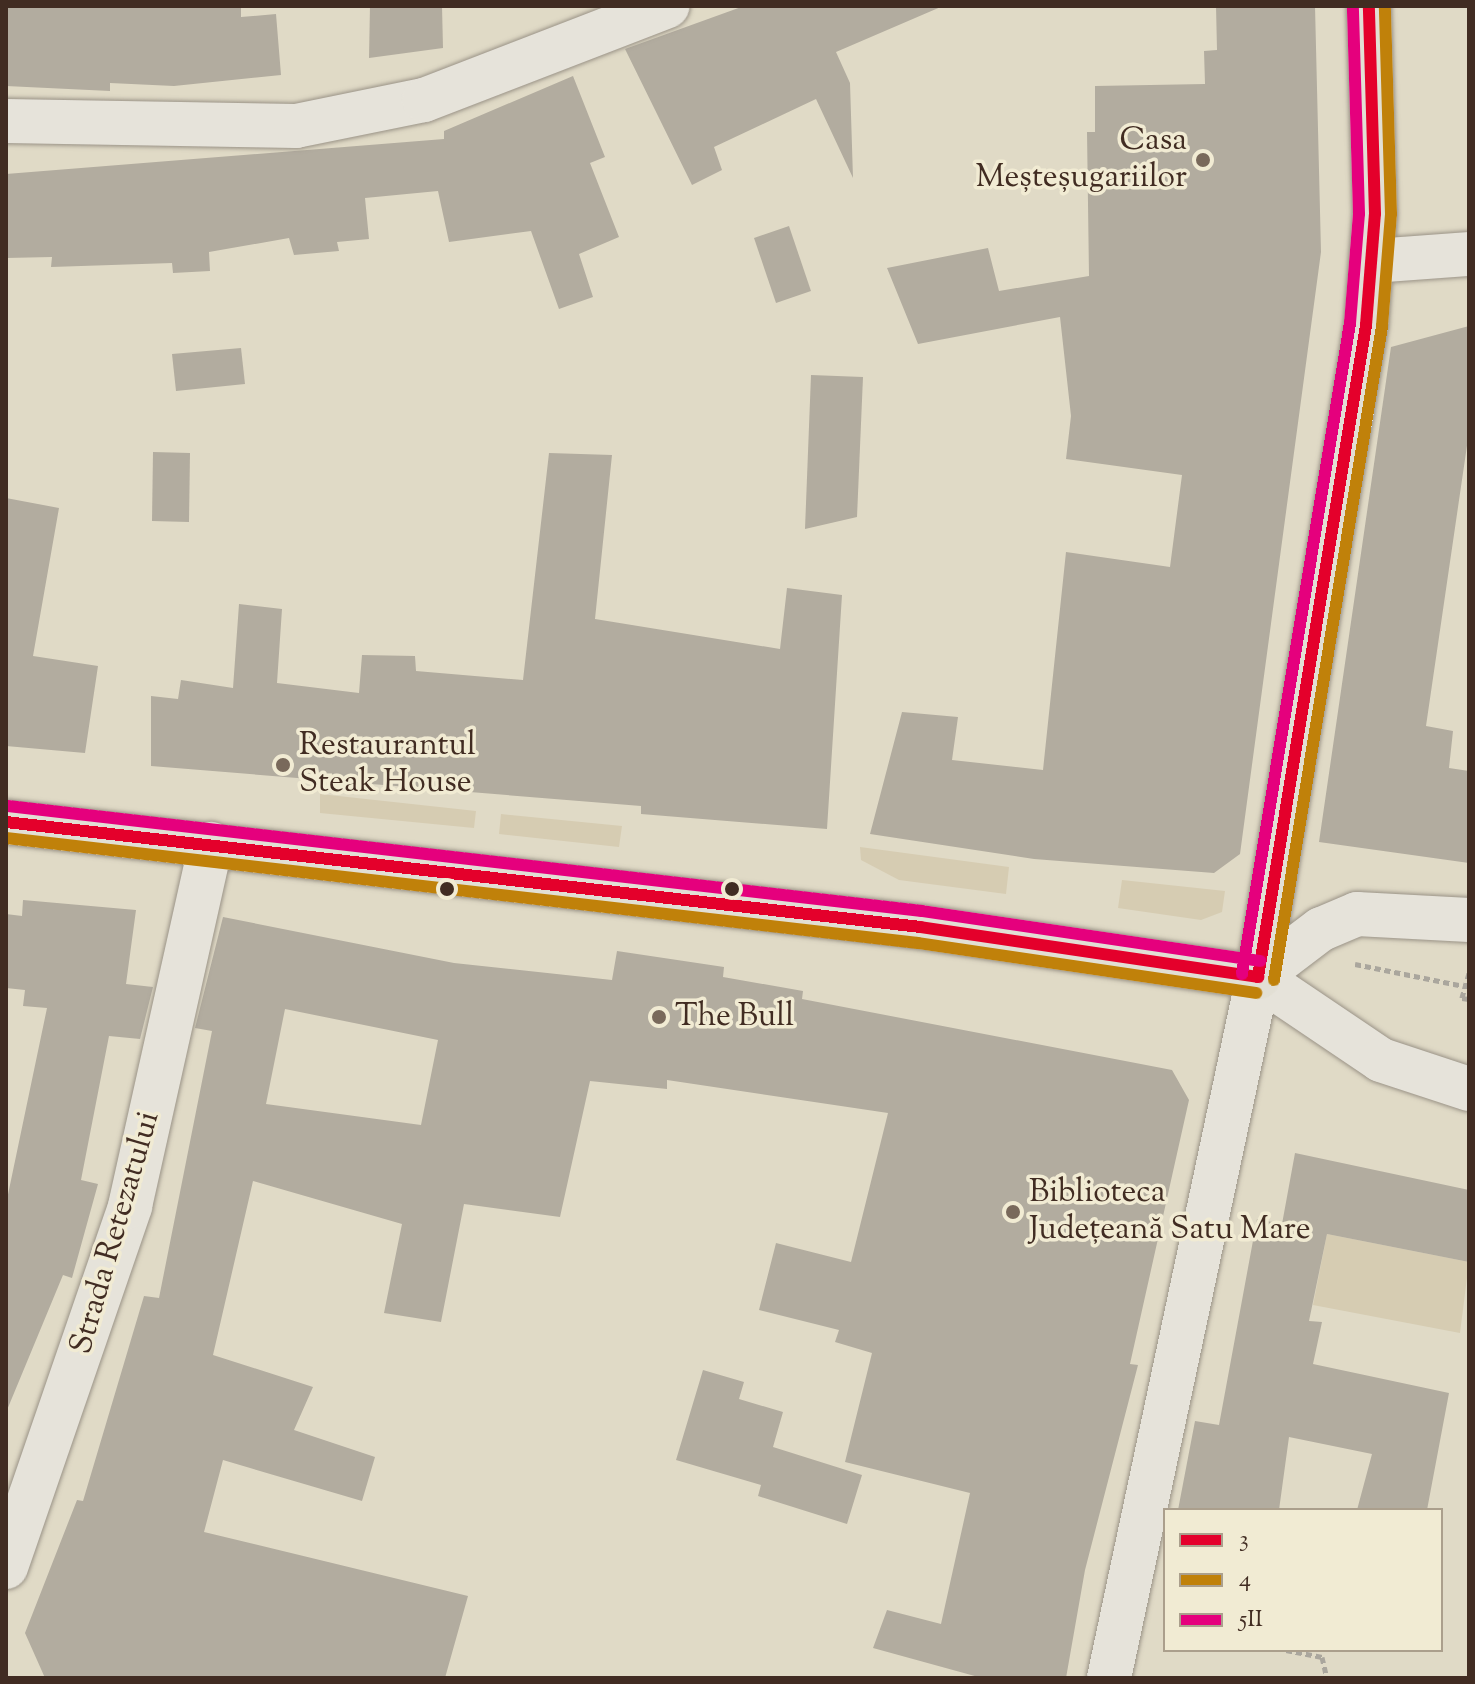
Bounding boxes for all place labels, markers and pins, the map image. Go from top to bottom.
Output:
place label: Casa Meșteșugariilor [976,123,1187,198]
marker: Casa Meșteșugariilor [1194,151,1212,169]
place label: Restaurantul Steak House [299,728,476,803]
marker: Restaurantul Steak House [274,756,292,774]
unlabelled marker [439,881,455,897]
unlabelled marker [724,881,740,897]
place label: The Bull [675,998,794,1036]
marker: The Bull [650,1008,668,1026]
place label: Biblioteca Judeţeană Satu Mare [1029,1175,1311,1250]
marker: Biblioteca Judeţeană Satu Mare [1004,1203,1022,1221]

